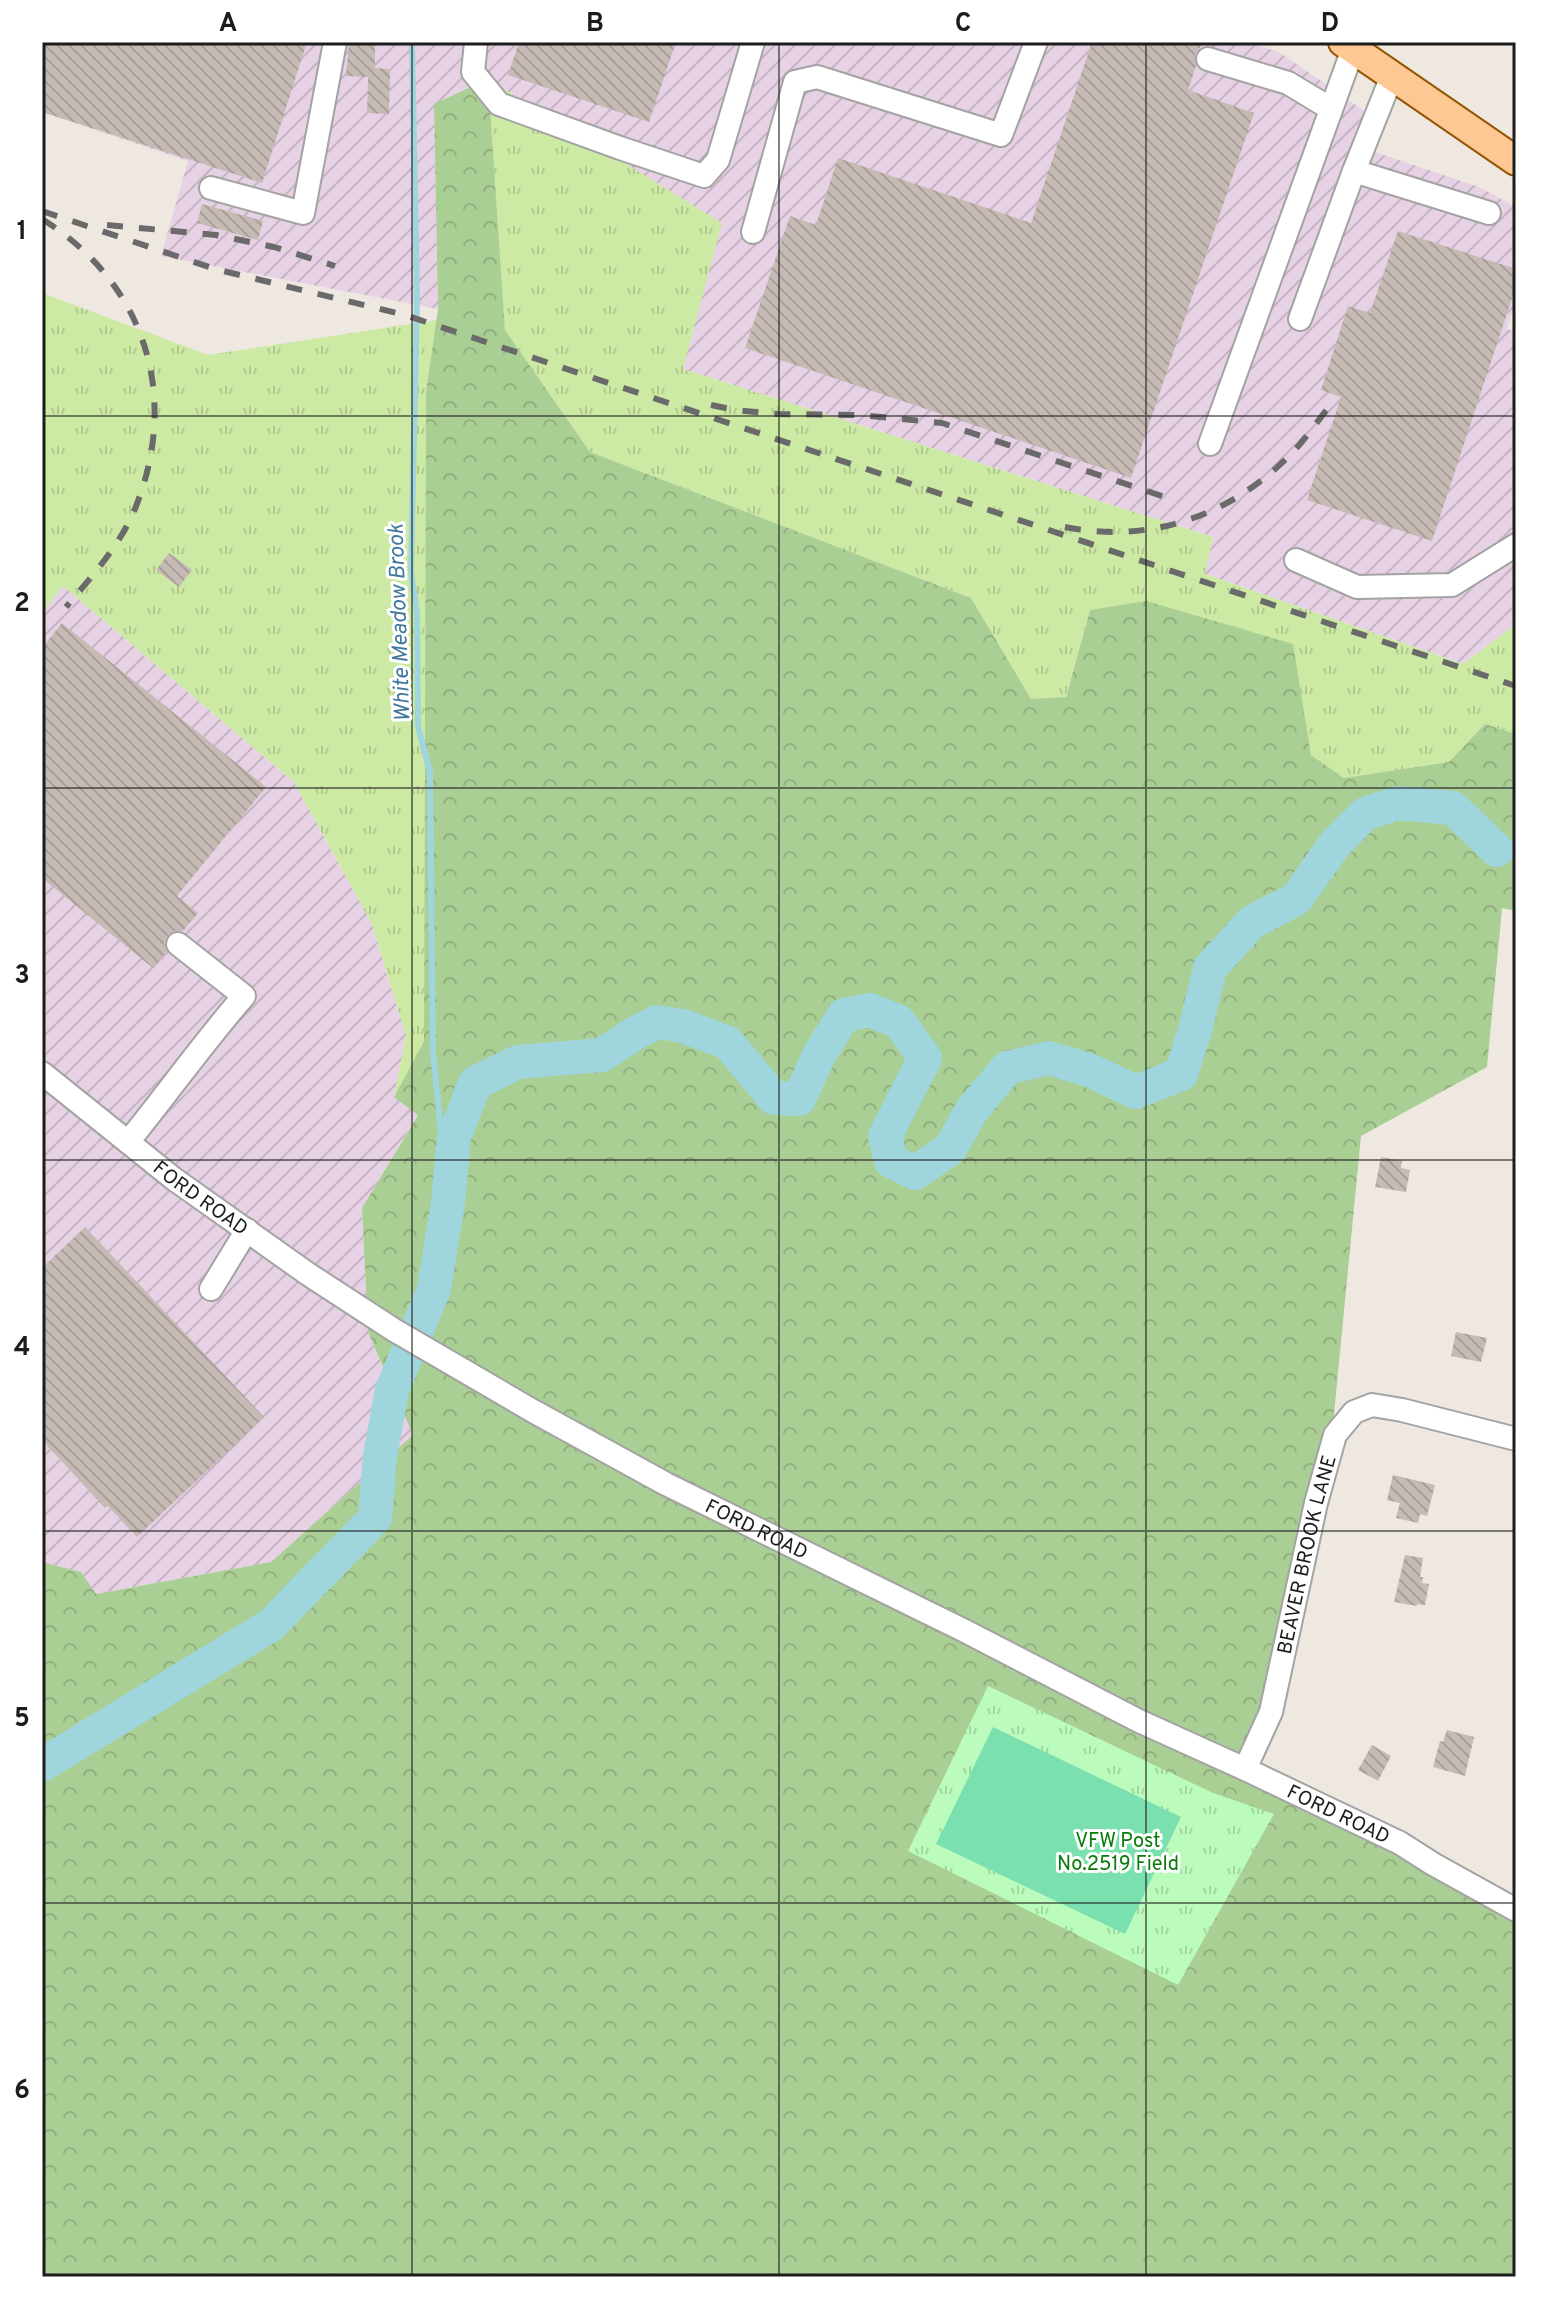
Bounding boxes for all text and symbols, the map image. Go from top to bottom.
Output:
text: A [219,8,237,41]
text: B [586,8,604,41]
text: C [955,8,971,41]
text: D [1321,8,1339,41]
text: 1 [17,216,27,249]
water label: White Meadow Brook [384,522,417,722]
text: 2 [14,588,30,621]
text: 3 [14,960,30,993]
street label: FORD ROAD [147,1156,252,1242]
text: 4 [14,1332,30,1365]
street label: BEAVER BROOK LANE [1273,1452,1344,1657]
street label: FORD ROAD [700,1494,812,1567]
text: 5 [14,1703,30,1736]
street label: FORD ROAD [1282,1780,1394,1851]
park label: VFW Post No.2519 Field [1057,1829,1179,1878]
text: 6 [14,2075,30,2108]

